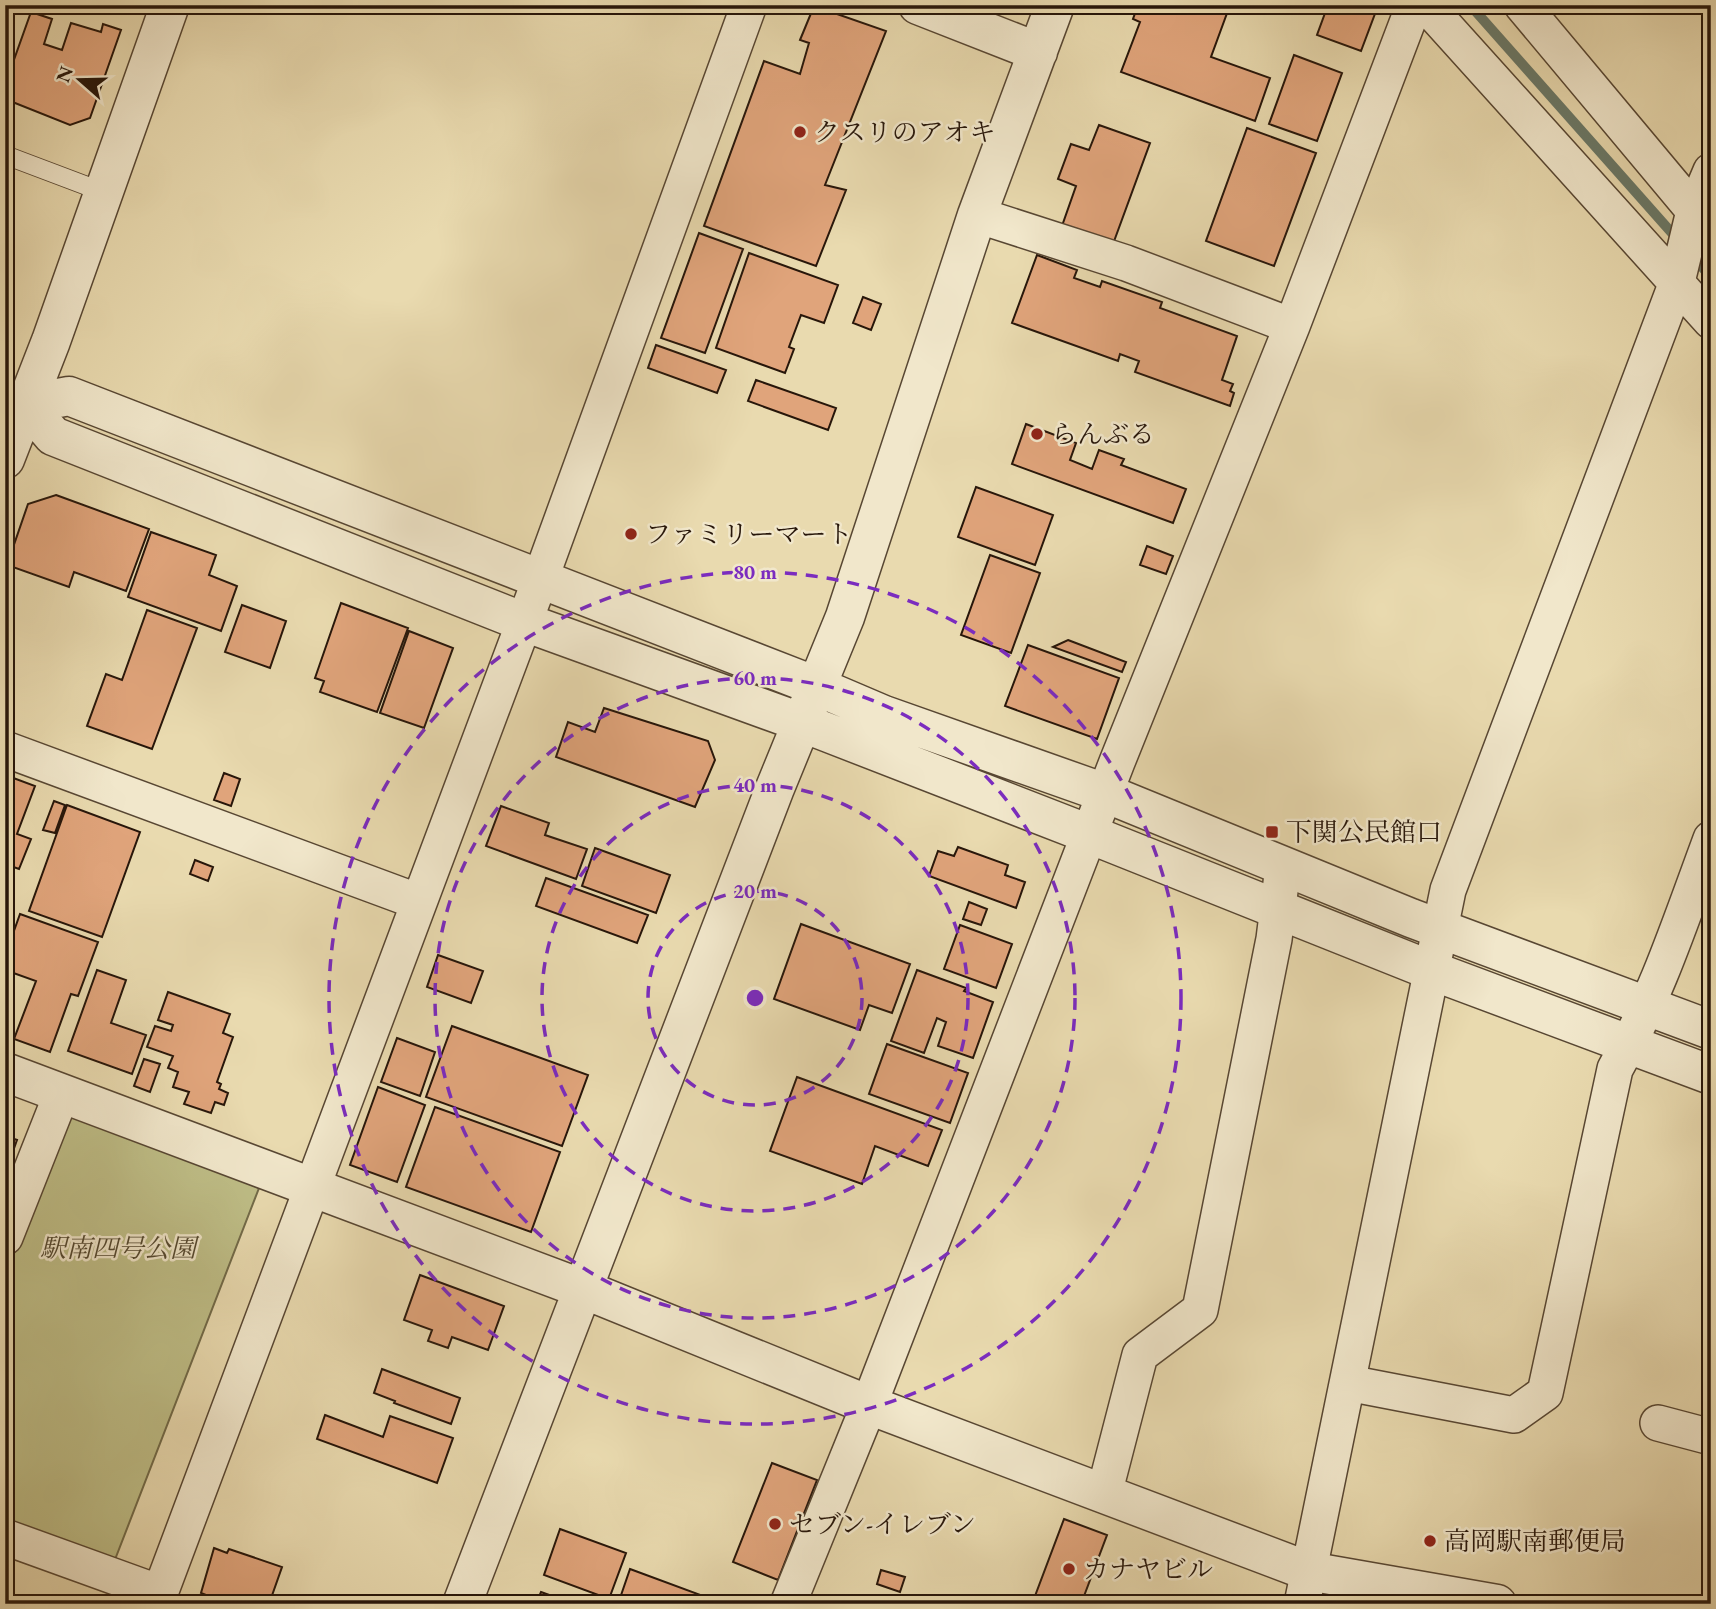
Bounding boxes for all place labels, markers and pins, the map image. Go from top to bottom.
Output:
place label: クスリのアオキ [814,115,995,149]
marker: クスリのアオキ [792,124,808,140]
place label: らんぶる [1051,417,1155,451]
marker: らんぶる [1029,426,1045,442]
place label: ファミリーマート [645,517,852,551]
marker: ファミリーマート [623,526,639,542]
place label: 下関公民館口 [1286,815,1442,849]
marker: 下関公民館口 [1264,824,1280,840]
centre of rings [743,986,767,1010]
place label: セブン-イレブン [789,1507,976,1541]
marker: セブン-イレブン [767,1516,783,1532]
place label: 高岡駅南郵便局 [1444,1524,1626,1558]
marker: 高岡駅南郵便局 [1422,1533,1438,1549]
place label: カナヤビル [1083,1552,1213,1586]
marker: カナヤビル [1061,1561,1077,1577]

